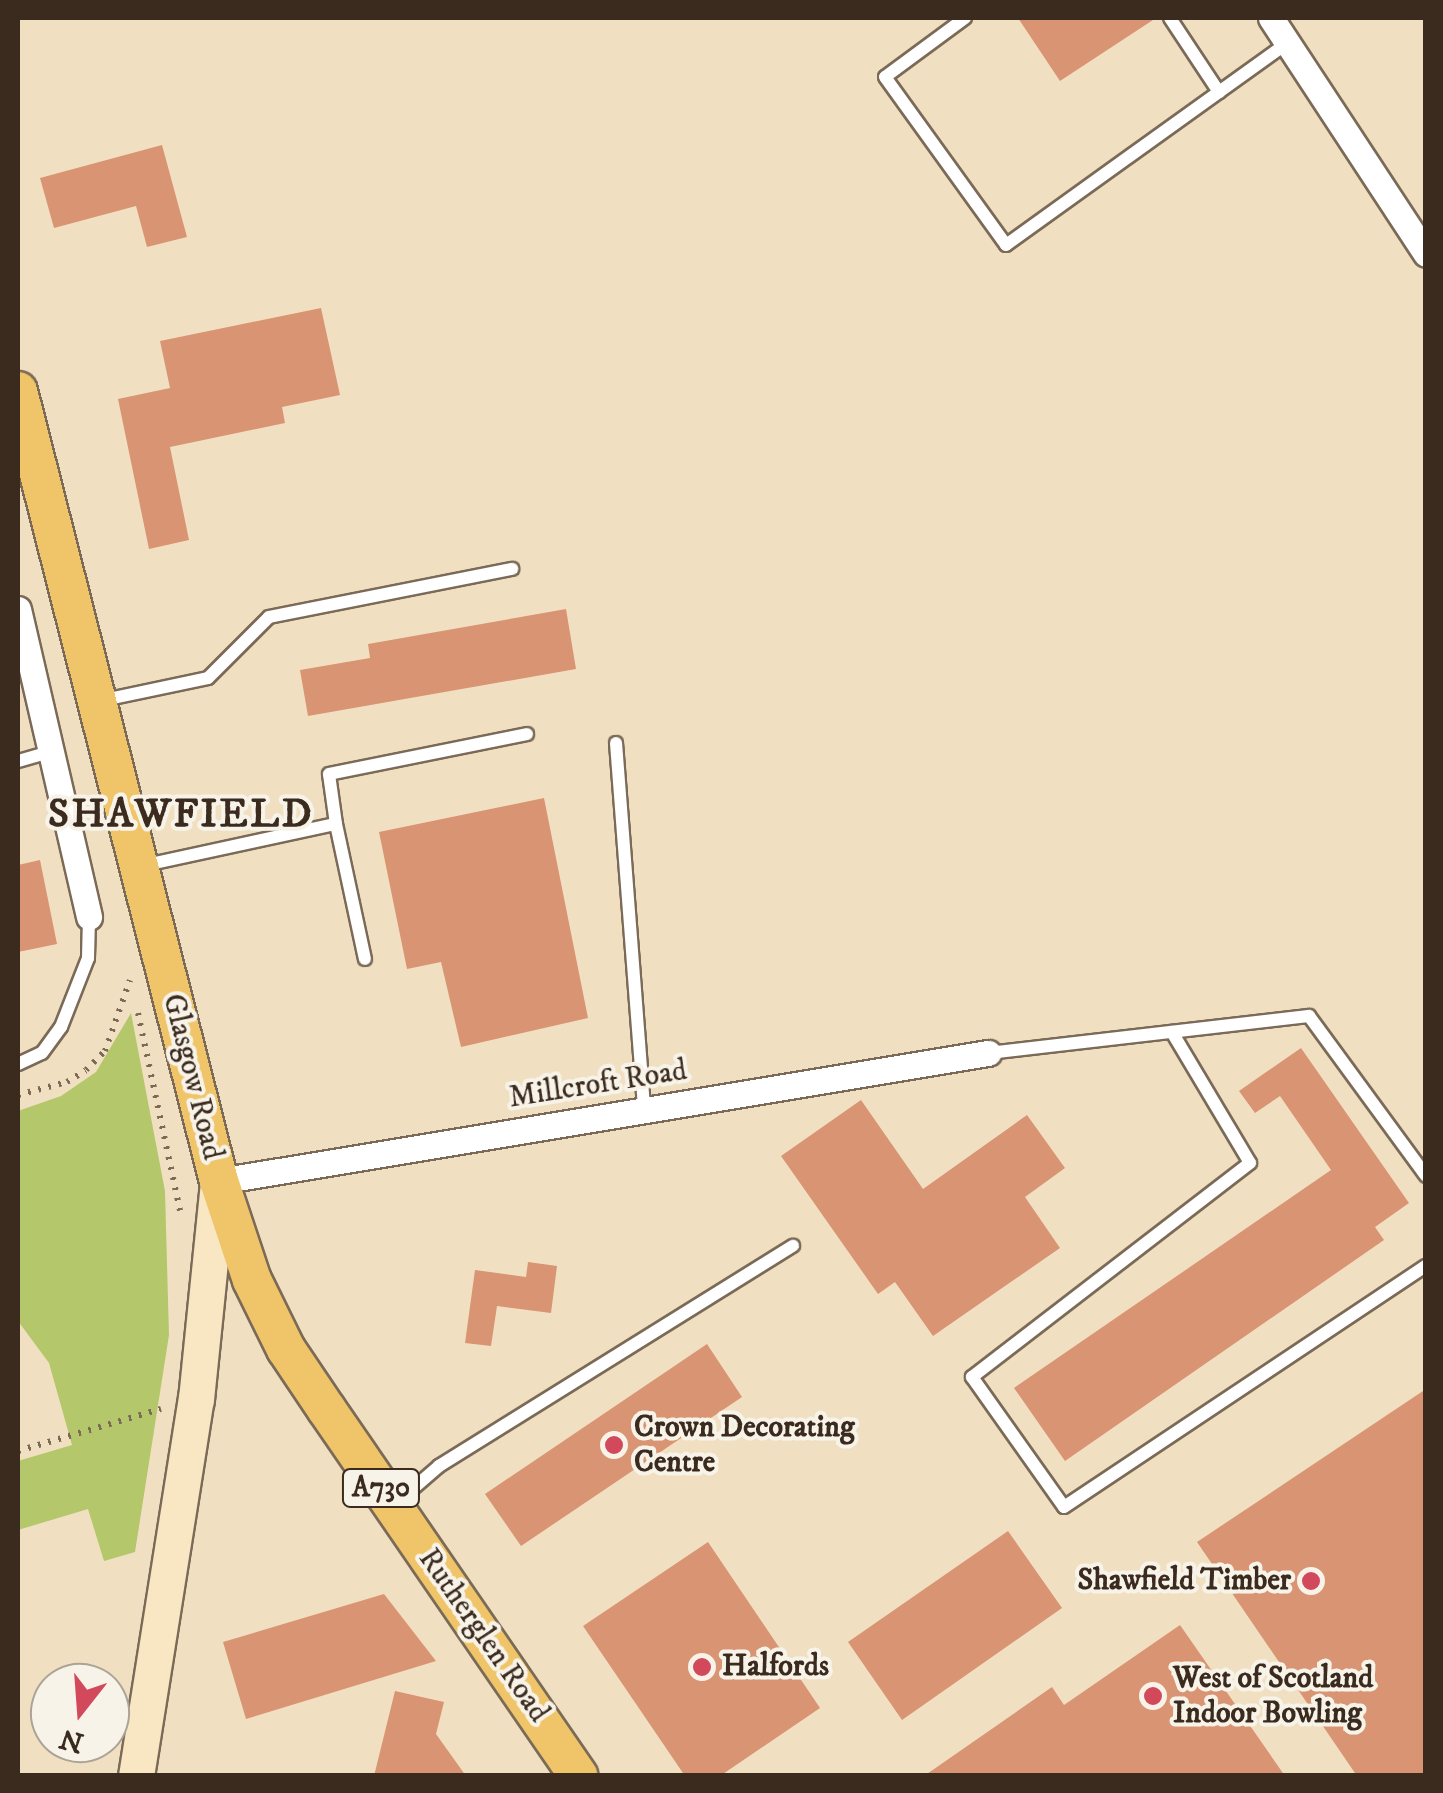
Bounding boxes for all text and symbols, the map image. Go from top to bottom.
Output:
district label: SHAWFIELD [48,791,314,839]
street label: Glasgow Road [154,990,230,1164]
street label: Millcroft Road [507,1053,689,1117]
place label: Crown Decorating Centre [634,1410,854,1480]
marker: Crown Decorating Centre [603,1434,625,1456]
road number: A730 [341,1465,421,1511]
street label: Rutherglen Road [410,1542,556,1730]
place label: Shawfield Timber [1078,1563,1291,1599]
marker: Shawfield Timber [1300,1570,1322,1592]
place label: Halfords [722,1649,829,1685]
marker: Halfords [691,1656,713,1678]
place label: West of Scotland Indoor Bowling [1173,1661,1373,1732]
north arrow [30,1663,130,1763]
marker: West of Scotland Indoor Bowling [1142,1685,1164,1707]
text: N [56,1720,88,1760]

